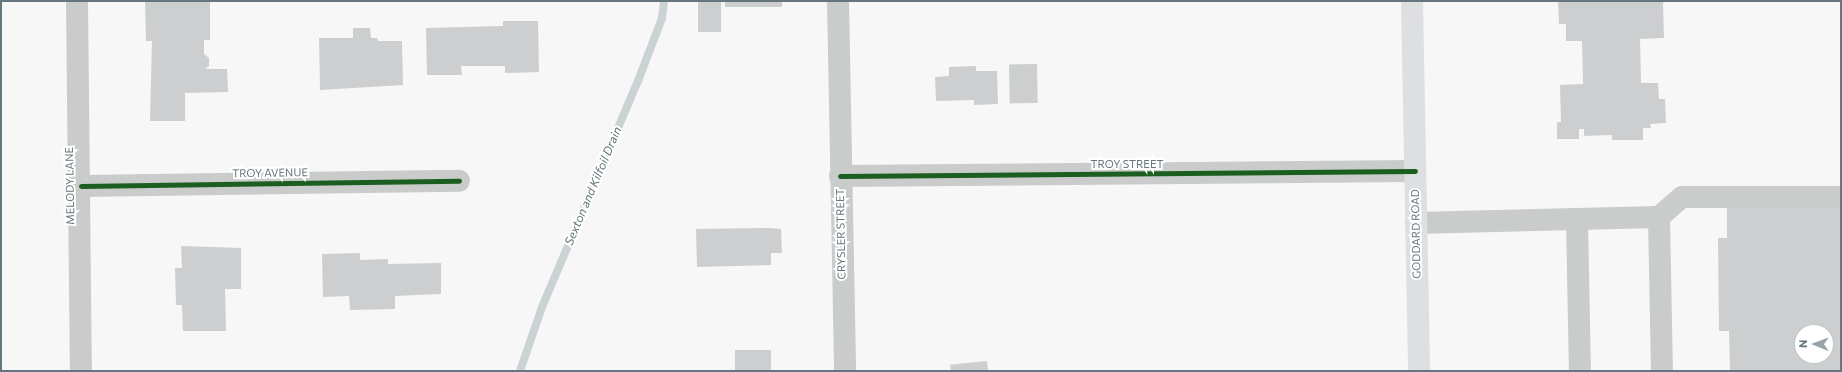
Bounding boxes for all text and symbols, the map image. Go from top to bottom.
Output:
water label: Sexton and Kilfoil Drain [562,125,624,247]
street label: MELODY LANE [63,147,77,225]
street label: TROY STREET [1091,157,1163,171]
street label: TROY AVENUE [232,166,308,180]
street label: CRYSLER STREET [834,188,848,280]
street label: GODDARD ROAD [1409,189,1423,279]
north arrow [1794,324,1834,364]
text: N [1796,340,1809,348]

